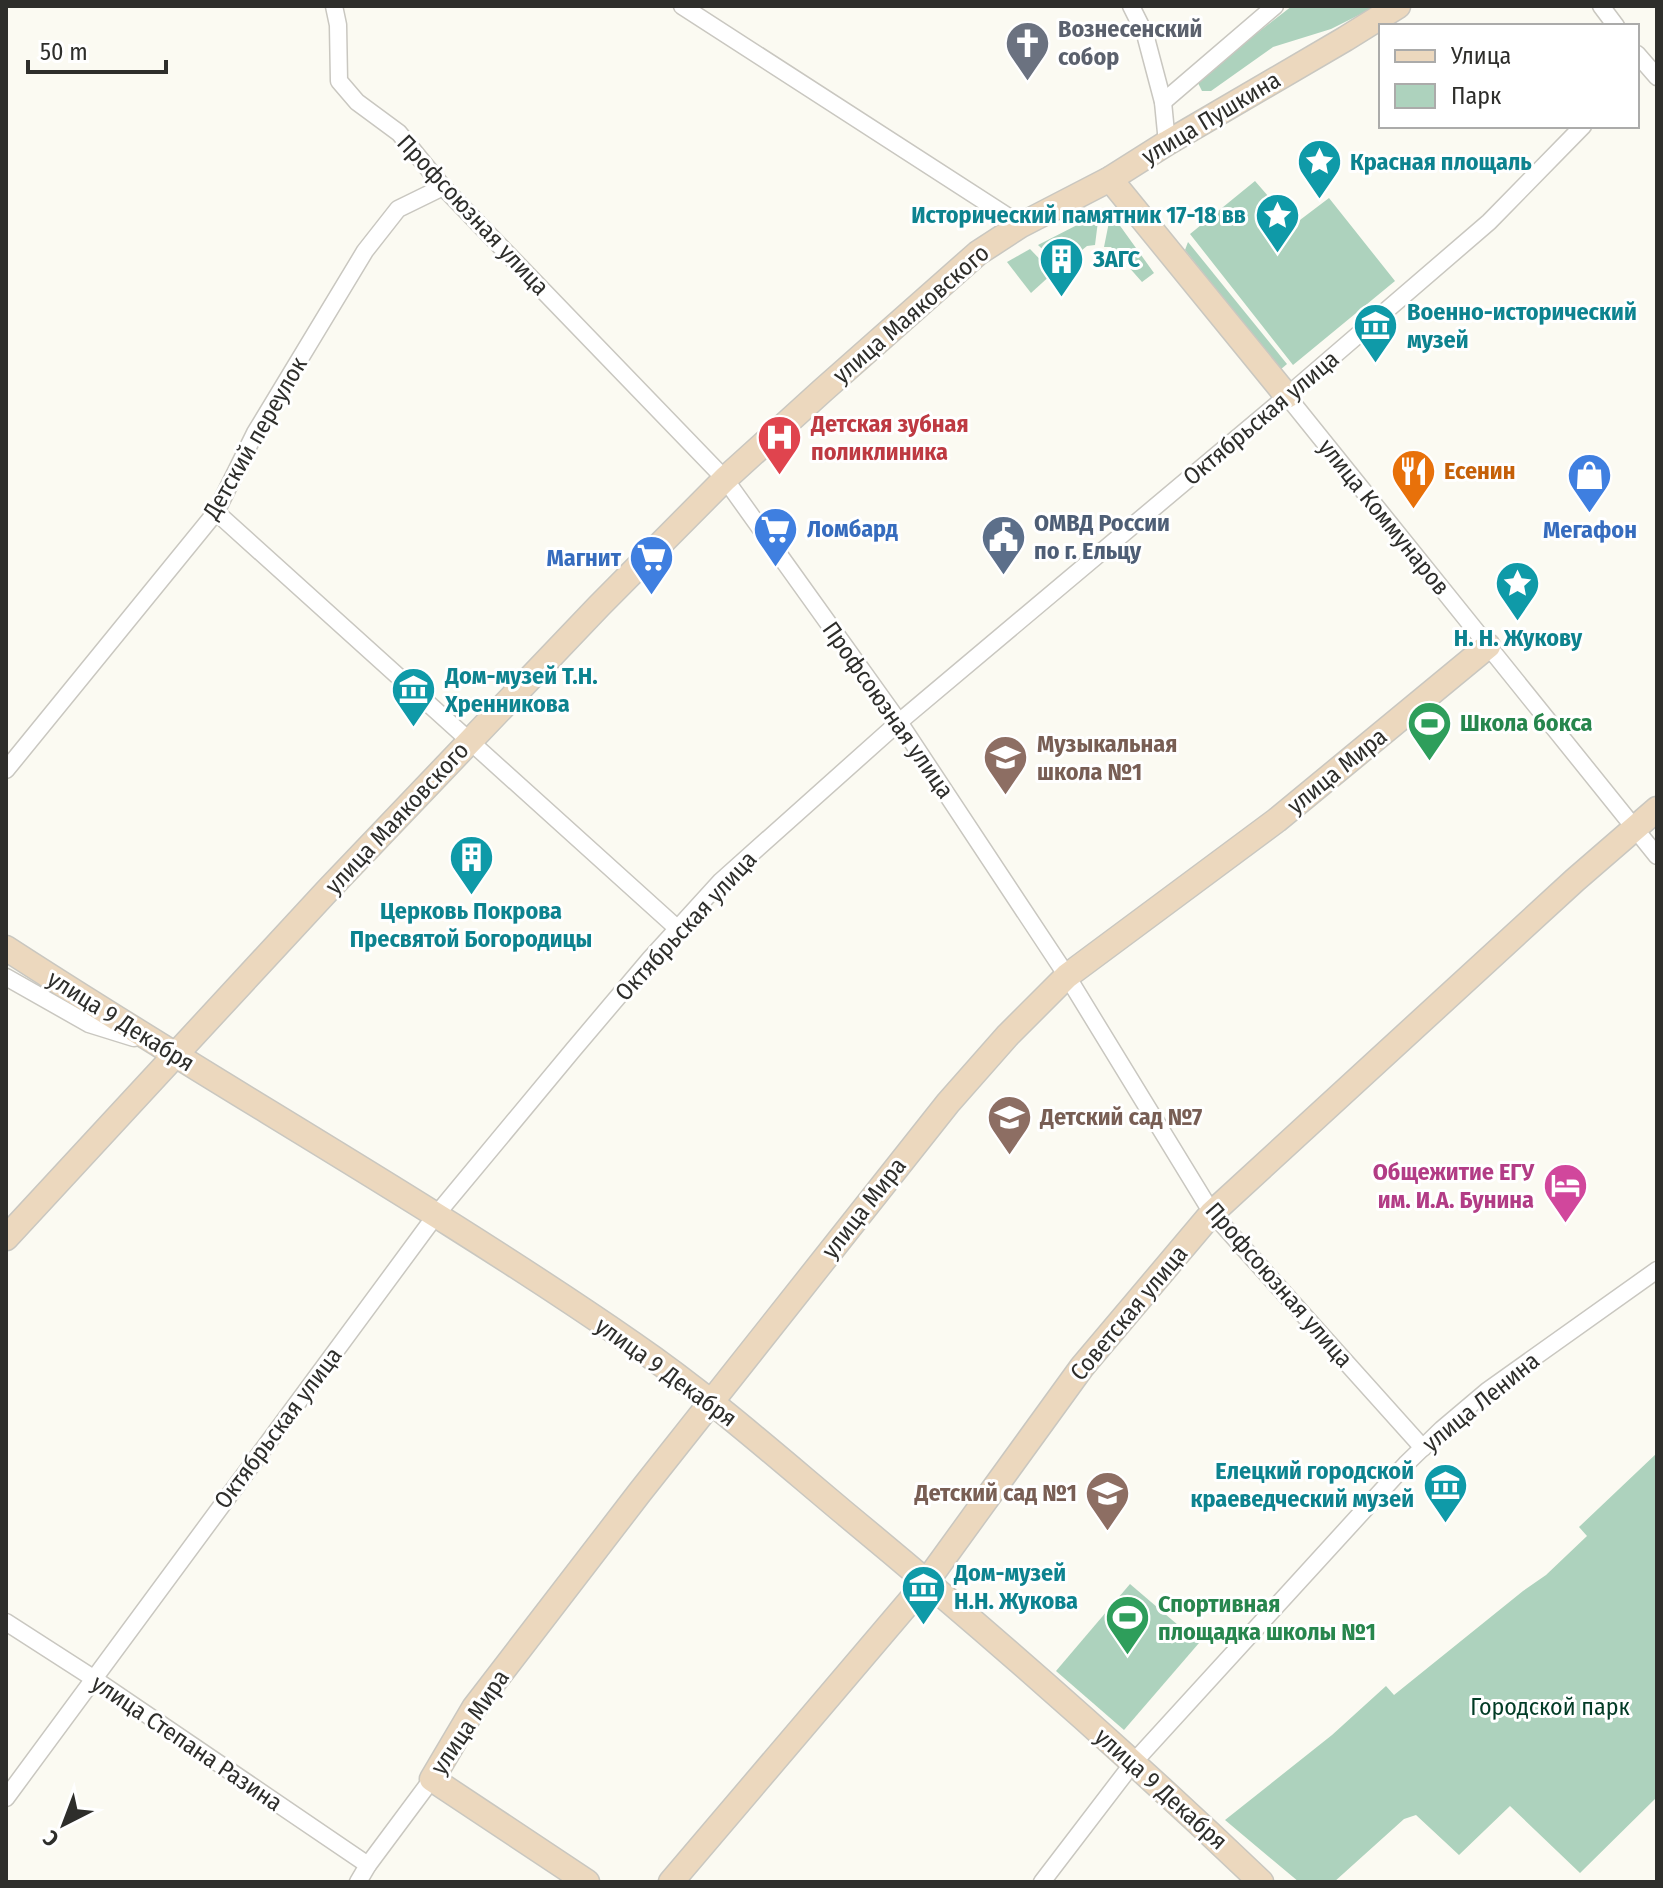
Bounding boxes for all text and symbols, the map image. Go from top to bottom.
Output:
place label: Вознесенский собор [1058,15,1202,71]
church icon: Вознесенский собор [1003,19,1051,82]
scale bar [28,24,166,74]
legend [1379,24,1639,128]
text: 50 m [40,38,88,66]
text: Улица [1450,42,1511,70]
street label: улица Пушкина [1137,66,1285,170]
text: Парк [1451,82,1502,110]
street label: Профсоюзная улица [391,129,555,301]
place icon: Красная площаль [1295,138,1343,201]
place label: Красная площаль [1350,148,1532,176]
place icon: Исторический памятник 17-18 вв [1253,191,1301,254]
place label: Исторический памятник 17-18 вв [911,201,1246,229]
building icon: ЗАГС [1038,235,1086,298]
street label: улица Маяковского [827,239,995,389]
place label: ЗАГС [1092,245,1140,273]
place label: Военно-исторический музей [1407,298,1637,354]
museum icon: Военно-исторический музей [1352,302,1400,365]
street label: Октябрьская улица [1178,345,1344,491]
street label: Детский переулок [197,351,313,525]
place label: Детская зубная поликлиника [810,410,969,466]
hospital icon: Детская зубная поликлиника [756,414,804,477]
street label: улица Коммунаров [1312,433,1456,601]
restaurant icon: Есенин [1389,447,1437,510]
shop icon: Мегафон [1566,452,1614,515]
place label: Есенин [1444,457,1515,485]
supermarket icon: Ломбард [752,505,800,568]
place label: ОМВД России по г. Ельцу [1034,509,1170,565]
public building icon: ОМВД России по г. Ельцу [979,513,1027,576]
place label: Ломбард [807,515,898,543]
place label: Мегафон [1543,516,1637,544]
supermarket icon: Магнит [628,534,676,597]
place label: Магнит [546,544,622,572]
place icon: Н. Н. Жукову [1494,560,1542,623]
street label: Профсоюзная улица [817,616,959,804]
place label: Н. Н. Жукову [1454,624,1583,652]
place label: Дом-музей Т.Н. Хренникова [444,662,598,718]
museum icon: Дом-музей Т.Н. Хренникова [390,666,438,729]
sports icon: Школа бокса [1405,699,1453,762]
place label: Школа бокса [1460,709,1593,737]
street label: улица Мира [1282,722,1392,820]
place label: Музыкальная школа №1 [1037,730,1177,786]
school or university icon: Музыкальная школа №1 [982,734,1030,797]
street label: улица Маяковского [319,736,475,900]
building icon: Церковь Покрова Пресвятой Богородицы [447,833,495,896]
street label: Октябрьская улица [609,845,763,1007]
place label: Церковь Покрова Пресвятой Богородицы [350,897,592,953]
street label: улица 9 Декабря [42,965,200,1077]
school or university icon: Детский сад №7 [985,1093,1033,1156]
place label: Детский сад №7 [1039,1103,1202,1131]
street label: улица Мира [816,1152,912,1264]
place label: Общежитие ЕГУ им. И.А. Бунина [1373,1158,1535,1214]
hotel icon: Общежитие ЕГУ им. И.А. Бунина [1541,1162,1589,1225]
street label: Профсоюзная улица [1200,1197,1358,1373]
street label: Советская улица [1064,1240,1194,1386]
street label: улица 9 Декабря [590,1311,742,1433]
street label: Октябрьская улица [208,1342,348,1514]
street label: улица Ленина [1417,1346,1545,1458]
place label: Елецкий городской краеведческий музей [1190,1457,1414,1513]
museum icon: Елецкий городской краеведческий музей [1421,1461,1469,1524]
school or university icon: Детский сад №1 [1084,1469,1132,1532]
place label: Детский сад №1 [914,1479,1077,1507]
place label: Дом-музей Н.Н. Жукова [953,1559,1078,1615]
museum icon: Дом-музей Н.Н. Жукова [899,1563,947,1626]
place label: Спортивная площадка школы №1 [1158,1590,1376,1646]
sports icon: Спортивная площадка школы №1 [1103,1594,1151,1657]
street label: улица Мира [425,1664,515,1780]
street label: улица Степана Разина [87,1669,287,1817]
park label: Городской парк [1470,1693,1630,1721]
street label: улица 9 Декабря [1089,1722,1233,1856]
north arrow [24,1784,104,1864]
text: С [37,1824,64,1852]

